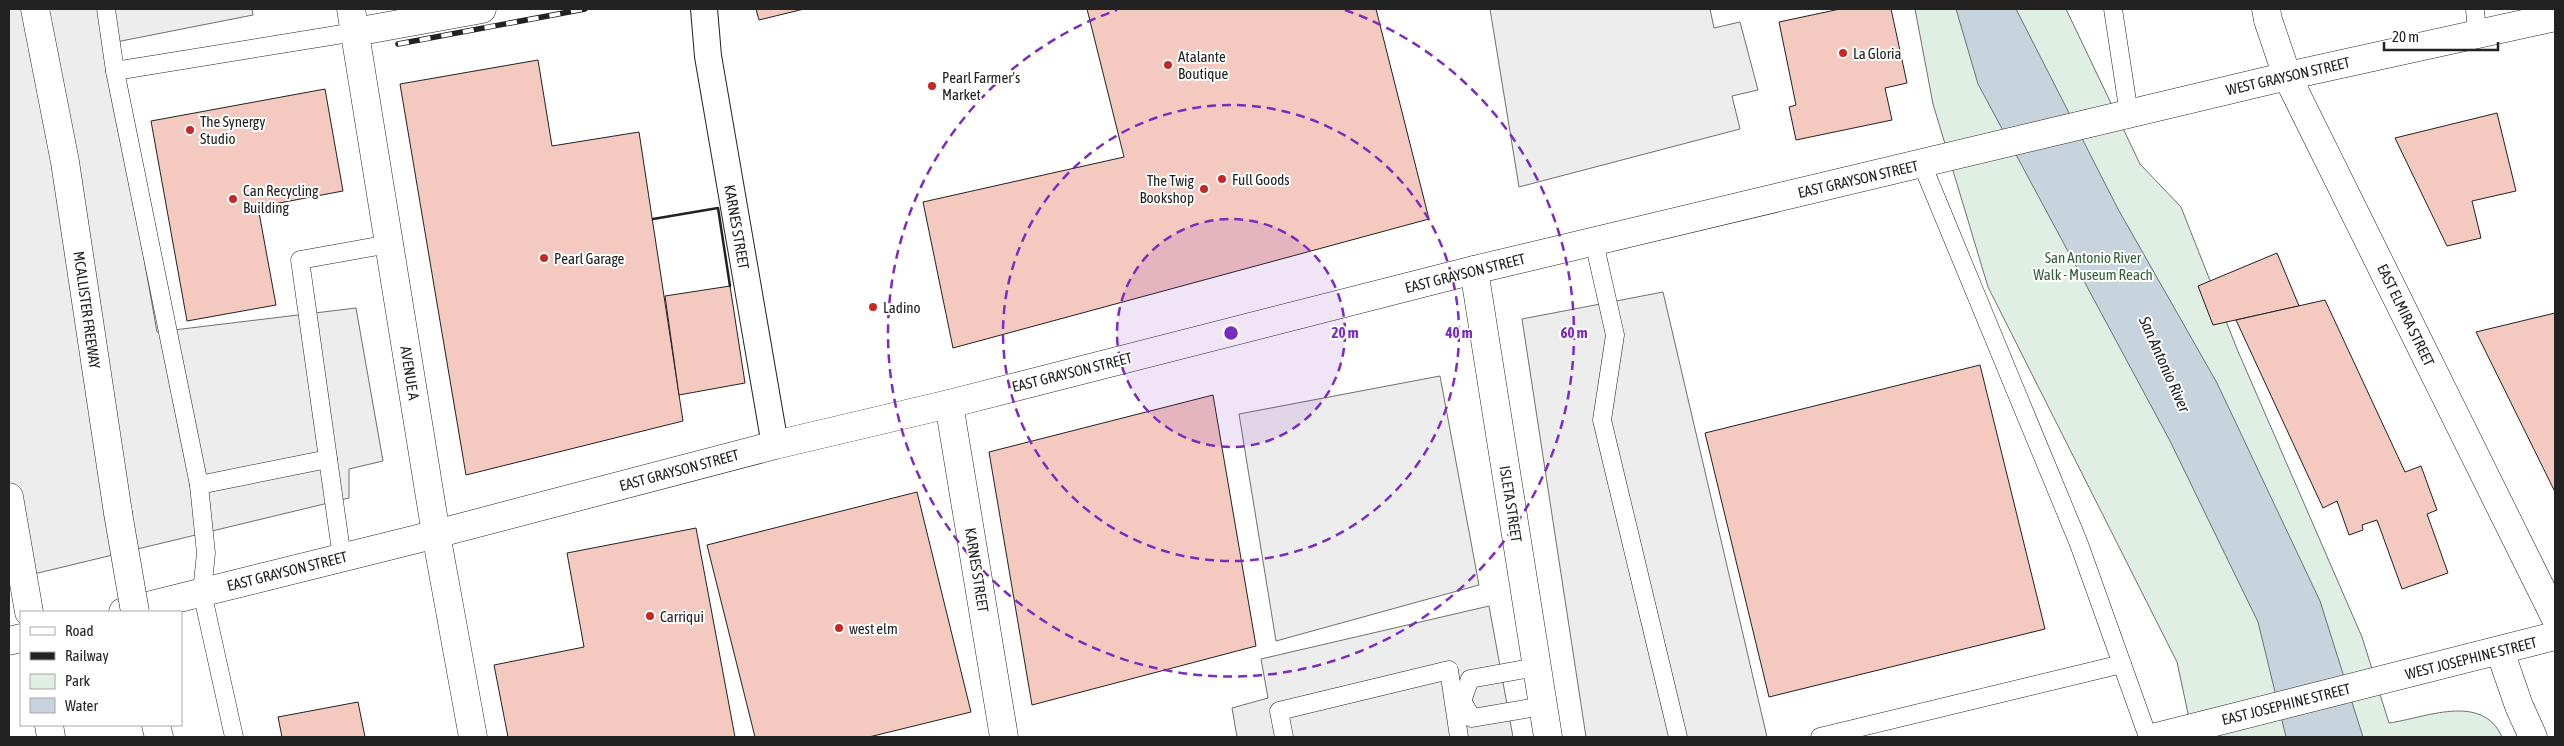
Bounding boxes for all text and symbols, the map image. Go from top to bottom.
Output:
scale bar [2384,20,2498,52]
text: 20 m [2392,28,2419,45]
place label: La Gloria [1853,45,1902,62]
marker: La Gloria [1837,47,1849,59]
place label: Atalante Boutique [1178,48,1229,82]
street label: WEST GRAYSON STREET [2224,53,2352,99]
marker: Atalante Boutique [1162,59,1174,71]
place label: Pearl Farmer's Market [942,69,1020,103]
marker: Pearl Farmer's Market [926,80,938,92]
place label: The Synergy Studio [200,113,265,147]
marker: The Synergy Studio [184,124,196,136]
street label: EAST GRAYSON STREET [1796,157,1920,201]
place label: Full Goods [1232,171,1290,188]
place label: The Twig Bookshop [1139,172,1195,206]
marker: Full Goods [1216,173,1228,185]
place label: Can Recycling Building [243,182,319,216]
street label: KARNES STREET [721,183,753,271]
marker: The Twig Bookshop [1198,183,1210,195]
marker: Can Recycling Building [227,193,239,205]
park label: San Antonio River Walk - Museum Reach [2033,249,2153,283]
street label: MCALLISTER FREEWAY [70,250,104,370]
place label: Pearl Garage [554,250,625,267]
street label: EAST GRAYSON STREET [1403,250,1527,296]
marker: Pearl Garage [538,252,550,264]
street label: EAST ELMIRA STREET [2374,261,2438,369]
place label: Ladino [883,299,921,316]
marker: Ladino [867,301,879,313]
water label: San Antonio River [2135,312,2195,416]
centre of rings [1222,324,1240,342]
text: 20 m [1332,324,1359,341]
text: 40 m [1445,324,1473,341]
text: 60 m [1561,324,1588,341]
street label: AVENUE A [397,345,423,402]
street label: EAST GRAYSON STREET [1010,349,1134,395]
street label: EAST GRAYSON STREET [617,446,741,494]
street label: ISLETA STREET [1497,464,1526,544]
street label: KARNES STREET [962,526,992,614]
street label: EAST GRAYSON STREET [225,548,349,594]
place label: Carriqui [660,608,704,625]
marker: Carriqui [644,610,656,622]
legend [20,611,182,726]
place label: west elm [849,620,898,637]
text: Road [65,622,94,639]
marker: west elm [833,622,845,634]
street label: WEST JOSEPHINE STREET [2403,633,2539,683]
text: Railway [65,647,109,664]
text: Park [65,672,90,689]
street label: EAST JOSEPHINE STREET [2220,680,2352,728]
text: Water [65,697,98,714]

